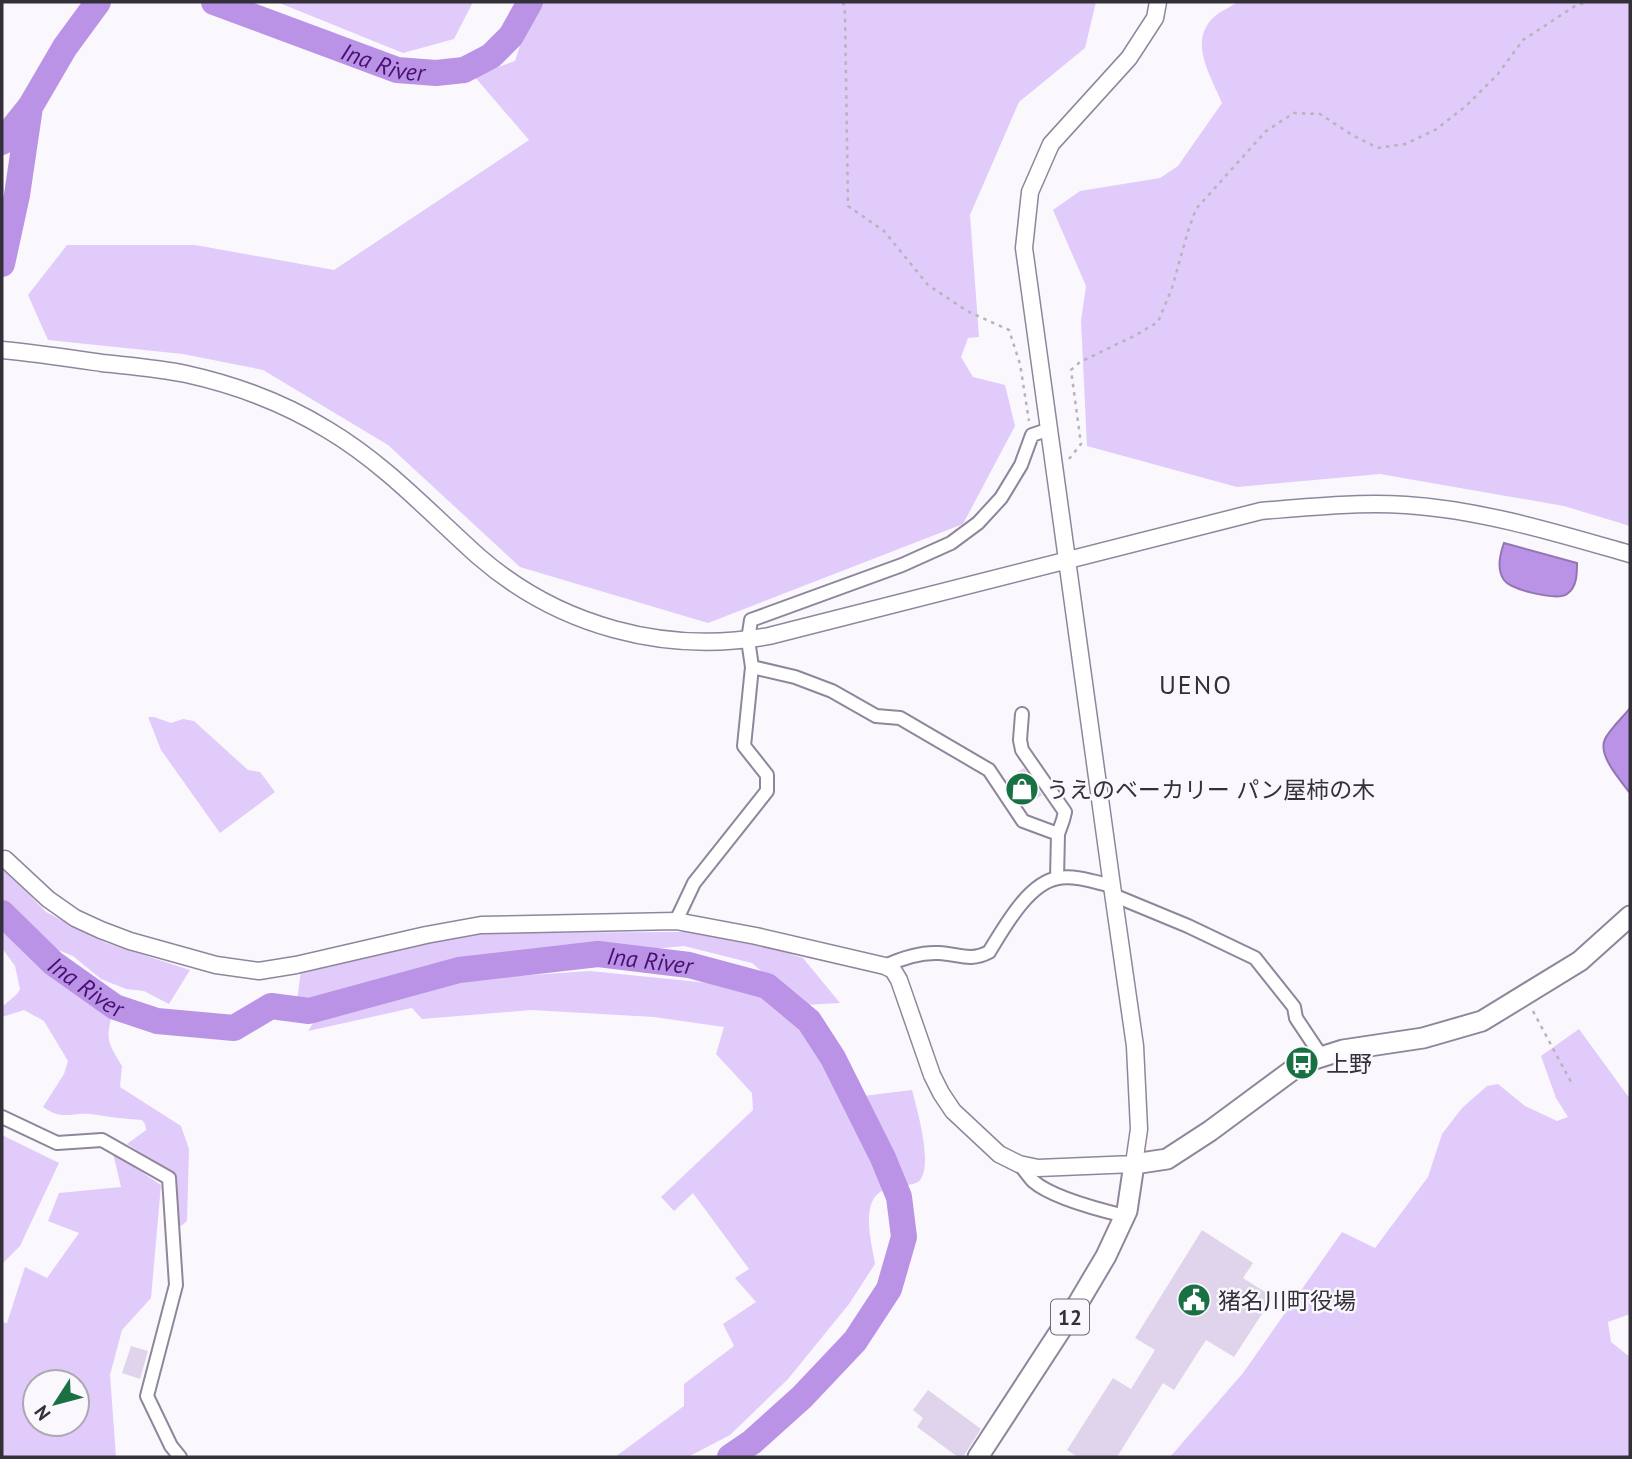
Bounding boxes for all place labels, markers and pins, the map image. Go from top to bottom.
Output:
shop icon: うえのベーカリー パン屋柿の木 [1003,770,1041,808]
place label: うえのベーカリー パン屋柿の木 [1046,775,1375,804]
bus stop icon: 上野 [1283,1044,1321,1082]
place label: 上野 [1326,1049,1372,1078]
public building icon: 猪名川町役場 [1175,1281,1213,1319]
place label: 猪名川町役場 [1218,1286,1356,1315]

